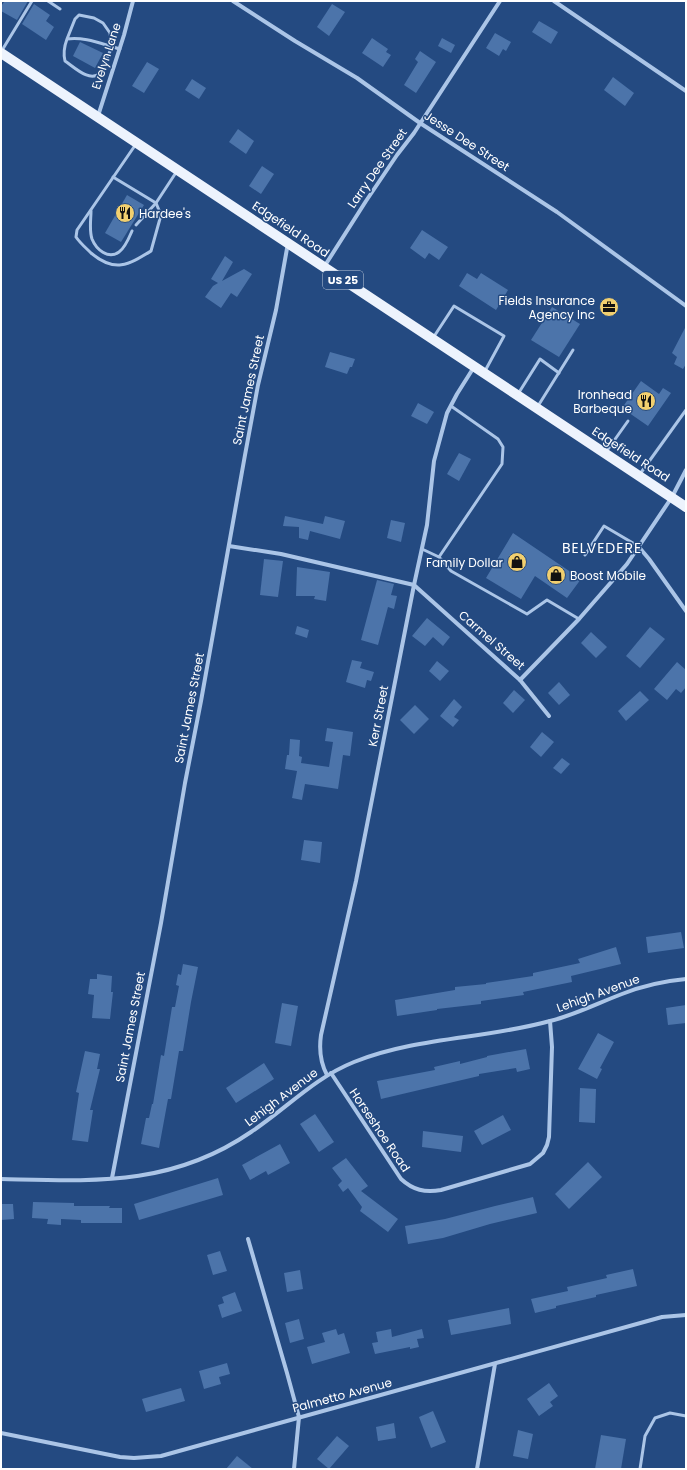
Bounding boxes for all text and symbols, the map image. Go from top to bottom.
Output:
street label: Evelyn Lane [87,20,125,92]
street label: Jesse Dee Street [421,107,513,175]
street label: Larry Dee Street [343,125,411,211]
street label: Edgefield Road [249,197,333,261]
restaurant icon: Hardee's [114,202,136,224]
place label: Hardee's [139,205,191,222]
road number: US 25 [323,271,363,289]
place label: Fields Insurance Agency Inc [498,292,595,323]
office icon: Fields Insurance Agency Inc [598,296,620,318]
street label: Saint James Street [228,333,268,447]
place label: Ironhead Barbeque [573,386,632,417]
restaurant icon: Ironhead Barbeque [635,390,657,412]
street label: Edgefield Road [589,422,673,486]
district label: BELVEDERE [562,538,642,558]
shop icon: Family Dollar [506,551,528,573]
place label: Family Dollar [426,554,504,571]
shop icon: Boost Mobile [545,564,567,586]
place label: Boost Mobile [570,567,646,584]
street label: Carmel Street [455,606,529,674]
street label: Saint James Street [170,651,208,765]
street label: Kerr Street [364,684,392,748]
street label: Saint James Street [111,970,149,1084]
street label: Lehigh Avenue [554,970,642,1016]
street label: Lehigh Avenue [241,1064,321,1130]
street label: Horseshoe Road [346,1085,414,1175]
street label: Palmetto Avenue [290,1374,394,1416]

